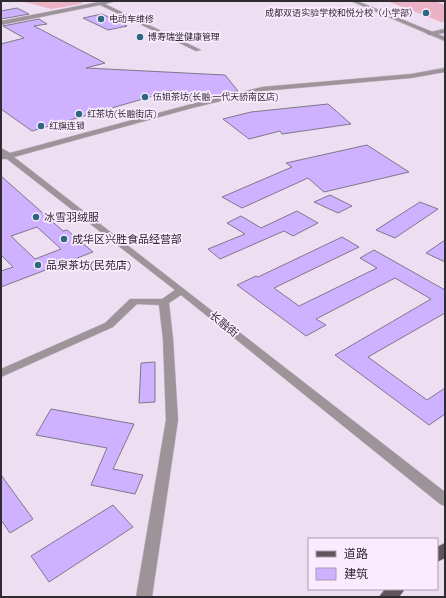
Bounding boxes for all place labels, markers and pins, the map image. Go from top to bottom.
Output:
place label: 成都双语实验学校和悦分校（小学部） [265,7,418,18]
marker: 成都双语实验学校和悦分校（小学部） [421,8,431,18]
place label: 电动车维修 [109,13,154,24]
marker: 电动车维修 [96,14,106,24]
place label: 博寿瑞堂健康管理 [148,31,220,42]
marker: 博寿瑞堂健康管理 [135,32,145,42]
place label: 伍姐茶坊(长融·一代天骄南区店) [153,91,279,102]
marker: 伍姐茶坊(长融·一代天骄南区店) [140,92,150,102]
place label: 红茶坊(长融街店) [87,108,157,119]
marker: 红茶坊(长融街店) [74,109,84,119]
place label: 红旗连锁 [49,120,85,131]
marker: 红旗连锁 [36,121,46,131]
place label: 冰雪羽绒服 [44,210,99,224]
marker: 冰雪羽绒服 [31,212,41,222]
place label: 成华区兴胜食品经营部 [72,232,182,246]
marker: 成华区兴胜食品经营部 [59,234,69,244]
place label: 品泉茶坊(民苑店) [46,258,131,272]
marker: 品泉茶坊(民苑店) [33,260,43,270]

